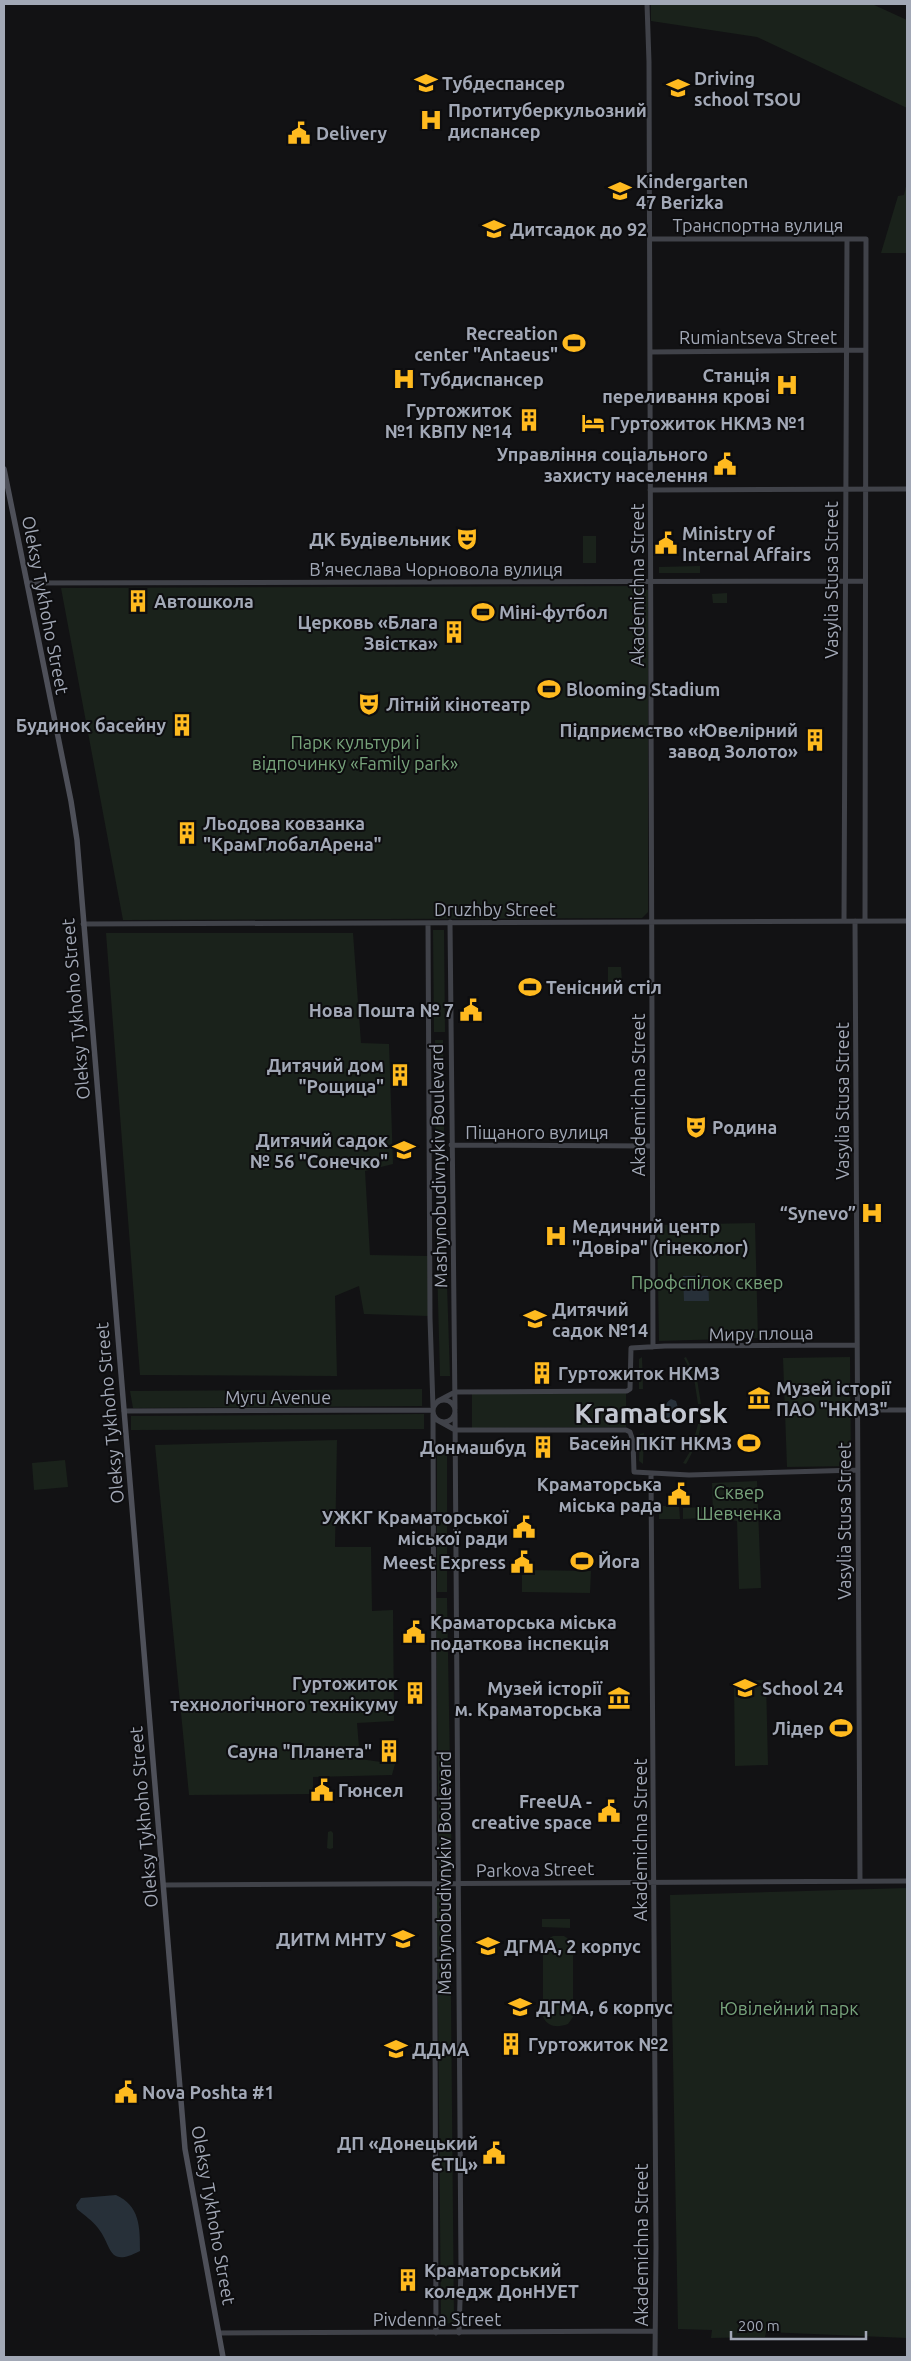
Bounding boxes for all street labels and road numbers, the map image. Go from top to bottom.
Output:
street label: Транспортна вулиця [672,215,844,235]
street label: Rumiantseva Street [679,327,837,347]
street label: Vasylia Stusa Street [821,501,841,659]
street label: Akademichna Street [627,504,647,666]
street label: Oleksy Tykhoho Street [19,514,73,696]
street label: В'ячеслава Чорновола вулиця [309,559,563,579]
street label: Druzhby Street [434,899,556,919]
street label: Oleksy Tykhoho Street [57,918,93,1100]
street label: Akademichna Street [628,1014,648,1176]
street label: Vasylia Stusa Street [832,1022,852,1180]
street label: Mashynobudivnykiv Boulevard [426,1044,450,1288]
street label: Піщаного вулиця [465,1122,609,1142]
street label: Oleksy Tykhoho Street [91,1322,127,1504]
street label: Миру площа [708,1322,814,1344]
street label: Myru Avenue [225,1387,331,1407]
street label: Vasylia Stusa Street [834,1442,854,1600]
street label: Oleksy Tykhoho Street [125,1726,161,1908]
street label: Mashynobudivnykiv Boulevard [434,1751,454,1995]
street label: Akademichna Street [630,1759,650,1921]
street label: Parkova Street [476,1858,594,1880]
street label: Oleksy Tykhoho Street [188,2124,240,2306]
street label: Akademichna Street [631,2164,651,2326]
street label: Pivdenna Street [373,2309,501,2329]

